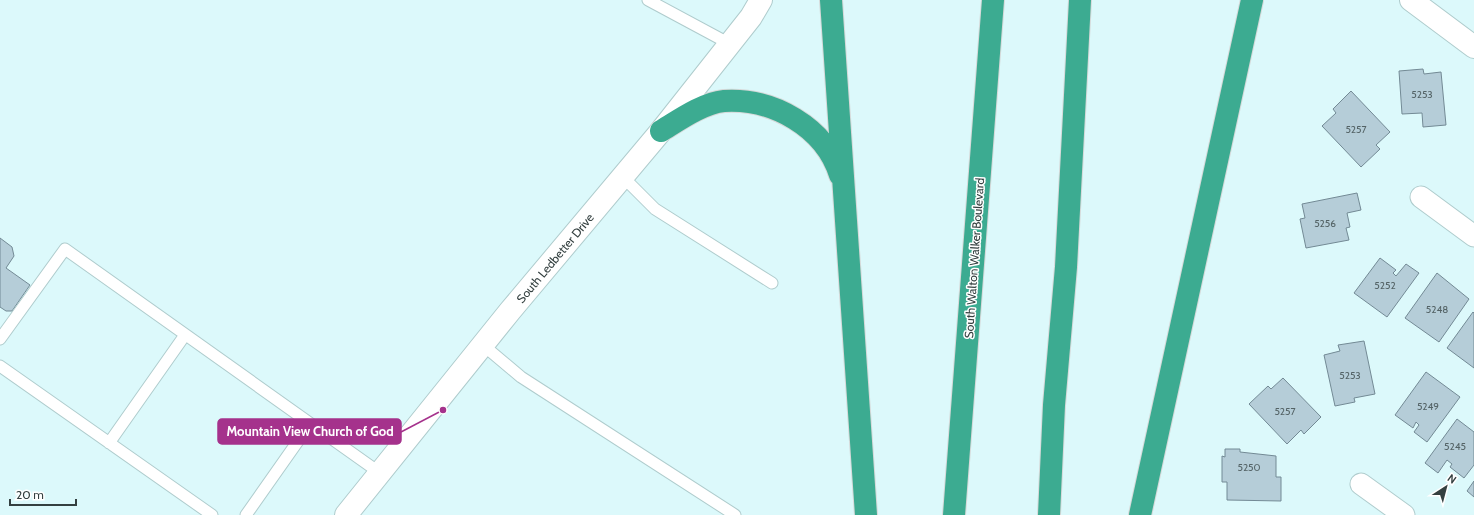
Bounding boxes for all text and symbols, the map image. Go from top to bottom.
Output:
house number: 5253 [1411,88,1433,101]
house number: 5257 [1345,123,1367,136]
street label: South Walton Walker Boulevard [961,177,987,339]
street label: South Ledbetter Drive [513,210,597,306]
house number: 5256 [1314,217,1336,230]
house number: 5252 [1374,279,1396,292]
house number: 5248 [1426,303,1448,316]
house number: 5253 [1339,369,1361,382]
house number: 5249 [1417,400,1439,413]
house number: 5257 [1274,405,1296,418]
callout: Mountain View Church of God [218,419,401,444]
text: Mountain View Church of God [226,423,394,439]
house number: 5245 [1444,440,1466,453]
house number: 5250 [1237,461,1261,474]
north arrow [1426,467,1466,507]
text: N [1445,471,1459,487]
scale bar [10,481,76,507]
text: 20 m [16,487,44,502]

